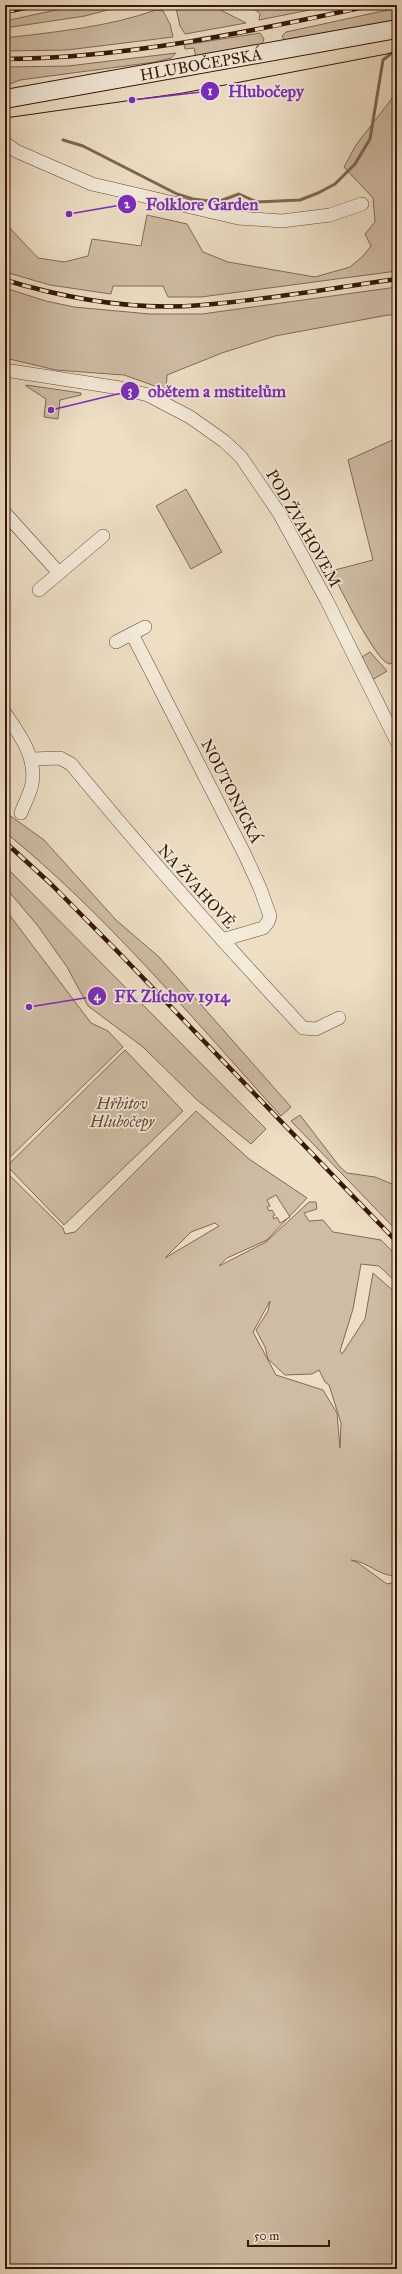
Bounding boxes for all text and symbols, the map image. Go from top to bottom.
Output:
street label: HLUBOČEPSKÁ [138,43,264,85]
callout: Hlubočepy [200,76,312,105]
text: Hlubočepy [228,81,305,102]
text: 1 [208,84,213,98]
callout: Folklore Garden [117,189,266,218]
text: Folklore Garden [146,194,259,215]
text: 2 [124,197,131,211]
callout: obětem a mstitelům [120,376,294,405]
text: obětem a mstitelům [148,381,287,402]
text: 3 [128,384,133,399]
street label: POD ŽVAHOVEM [262,465,347,590]
street label: NOUTONICKÁ [197,736,267,847]
street label: NA ŽVAHOVĚ [154,839,241,932]
callout: FK Zlíchov 1914 [87,981,238,1010]
text: FK Zlíchov 1914 [114,986,231,1007]
text: 4 [94,989,102,1004]
park label: Hřbitov Hlubočepy [89,1094,155,1132]
scale bar [248,2222,329,2248]
text: 50 m [254,2229,279,2243]

